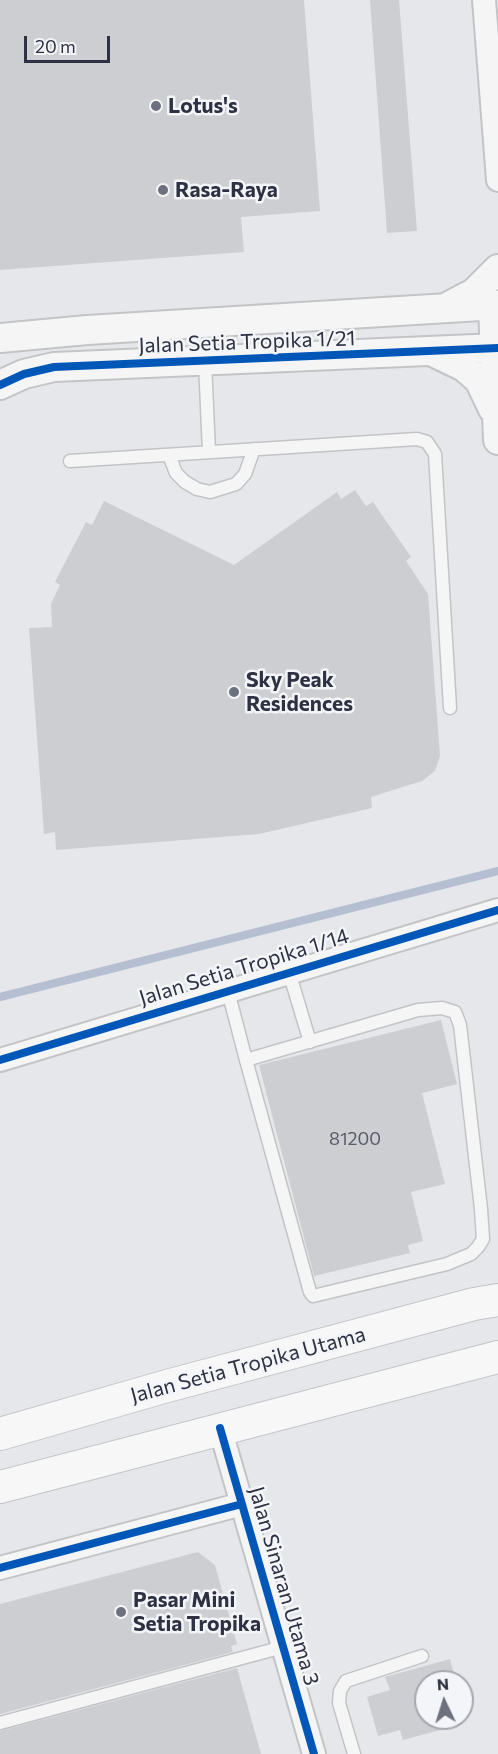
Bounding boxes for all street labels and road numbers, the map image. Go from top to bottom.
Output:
street label: Jalan Setia Tropika 1/21 [138,326,356,358]
street label: Jalan Setia Tropika 1/14 [136,923,352,1011]
street label: Jalan Setia Tropika Utama [128,1321,368,1409]
street label: Jalan Sinaran Utama 3 [244,1484,324,1688]

